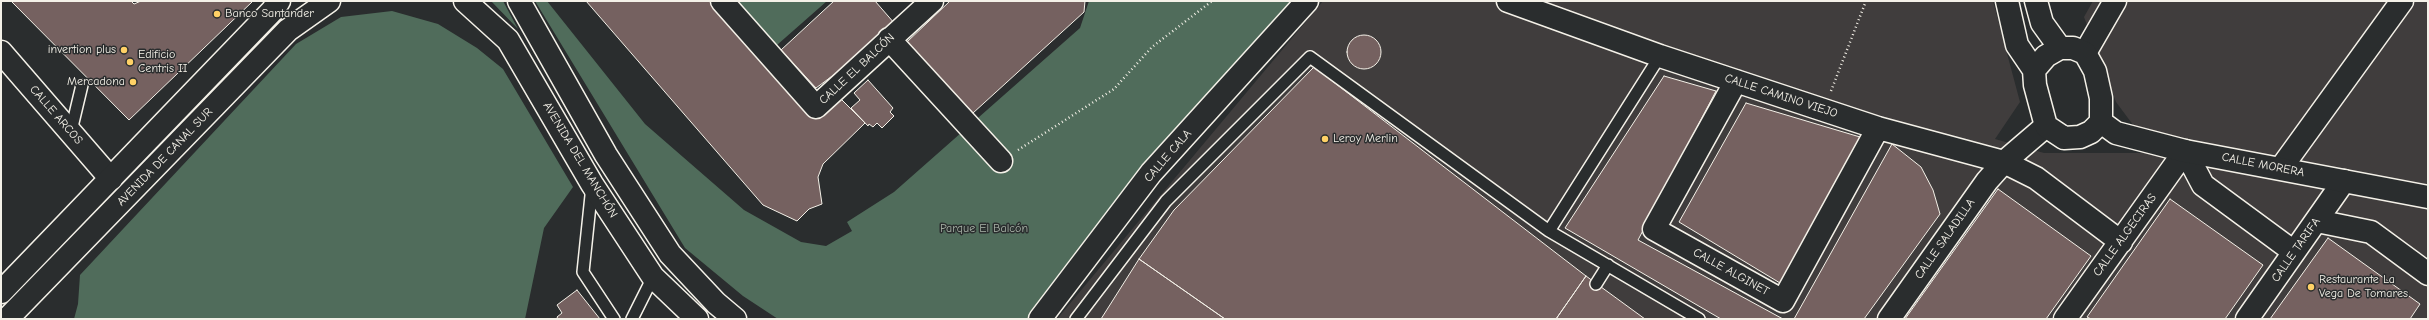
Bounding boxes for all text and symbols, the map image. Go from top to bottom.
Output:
place label: Banco Santander [225,7,314,21]
marker: Banco Santander [212,9,222,19]
street label: CALLE EL BALCÓN [816,30,898,108]
place label: invertion plus [48,43,116,57]
marker: invertion plus [119,45,129,55]
place label: Edificio Centris II [138,48,187,76]
marker: Edificio Centris II [125,57,135,67]
street label: CALLE CAMINO VIEJO [1723,71,1839,121]
place label: Mercadona [67,75,125,89]
marker: Mercadona [128,77,138,87]
street label: CALLE ARCOS [26,83,86,147]
street label: AVENIDA DEL MANCHÓN [540,99,620,221]
street label: AVENIDA DE CANAL SUR [114,105,216,209]
street label: CALLE CALA [1141,127,1195,185]
place label: Leroy Merlin [1333,132,1398,146]
marker: Leroy Merlin [1320,134,1330,144]
street label: CALLE MORERA [2220,150,2306,180]
street label: CALLE ALGECIRAS [2090,191,2160,279]
street label: CALLE SALADILLA [1912,196,1978,282]
street label: CALLE TARIFA [2268,215,2324,285]
park label: Parque El Balcón [940,222,1028,236]
street label: CALLE ALGINET [1690,245,1772,299]
place label: Restaurante La Vega De Tomares [2319,273,2408,301]
marker: Restaurante La Vega De Tomares [2306,282,2316,292]

